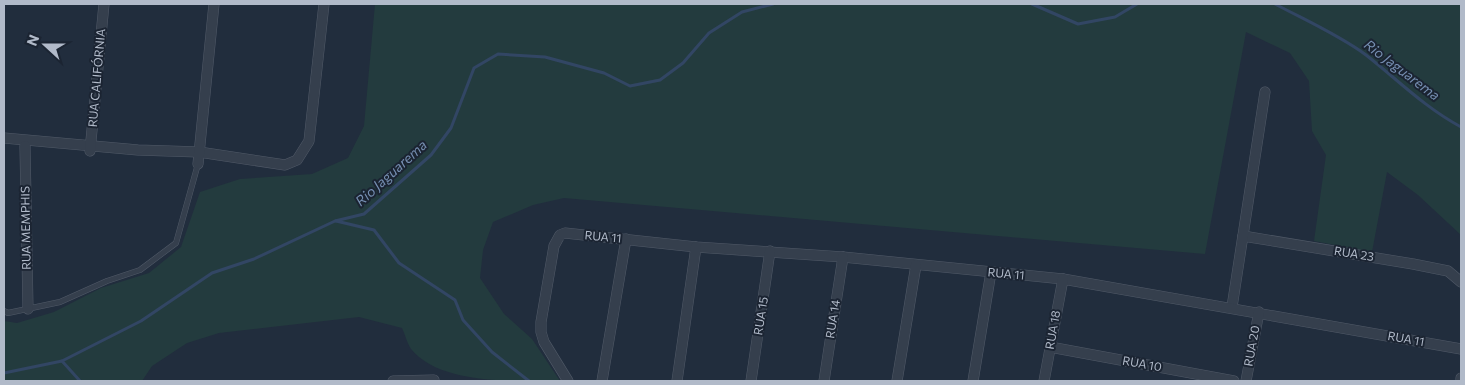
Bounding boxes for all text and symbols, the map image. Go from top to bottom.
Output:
north arrow [20,20,70,70]
street label: RUA CALIFÓRNIA [85,28,107,128]
text: N [23,32,42,48]
water label: Rio Jaguarema [1361,36,1444,104]
water label: Rio Jaguarema [351,136,430,209]
street label: RUA MEMPHIS [17,186,33,270]
street label: RUA 11 [584,227,622,245]
street label: RUA 23 [1333,243,1375,263]
street label: RUA 11 [987,264,1025,282]
street label: RUA 15 [750,295,770,336]
street label: RUA 14 [822,298,842,339]
street label: RUA 18 [1042,309,1062,350]
street label: RUA 20 [1241,324,1262,367]
street label: RUA 11 [1387,328,1426,348]
street label: RUA 10 [1121,353,1163,373]

